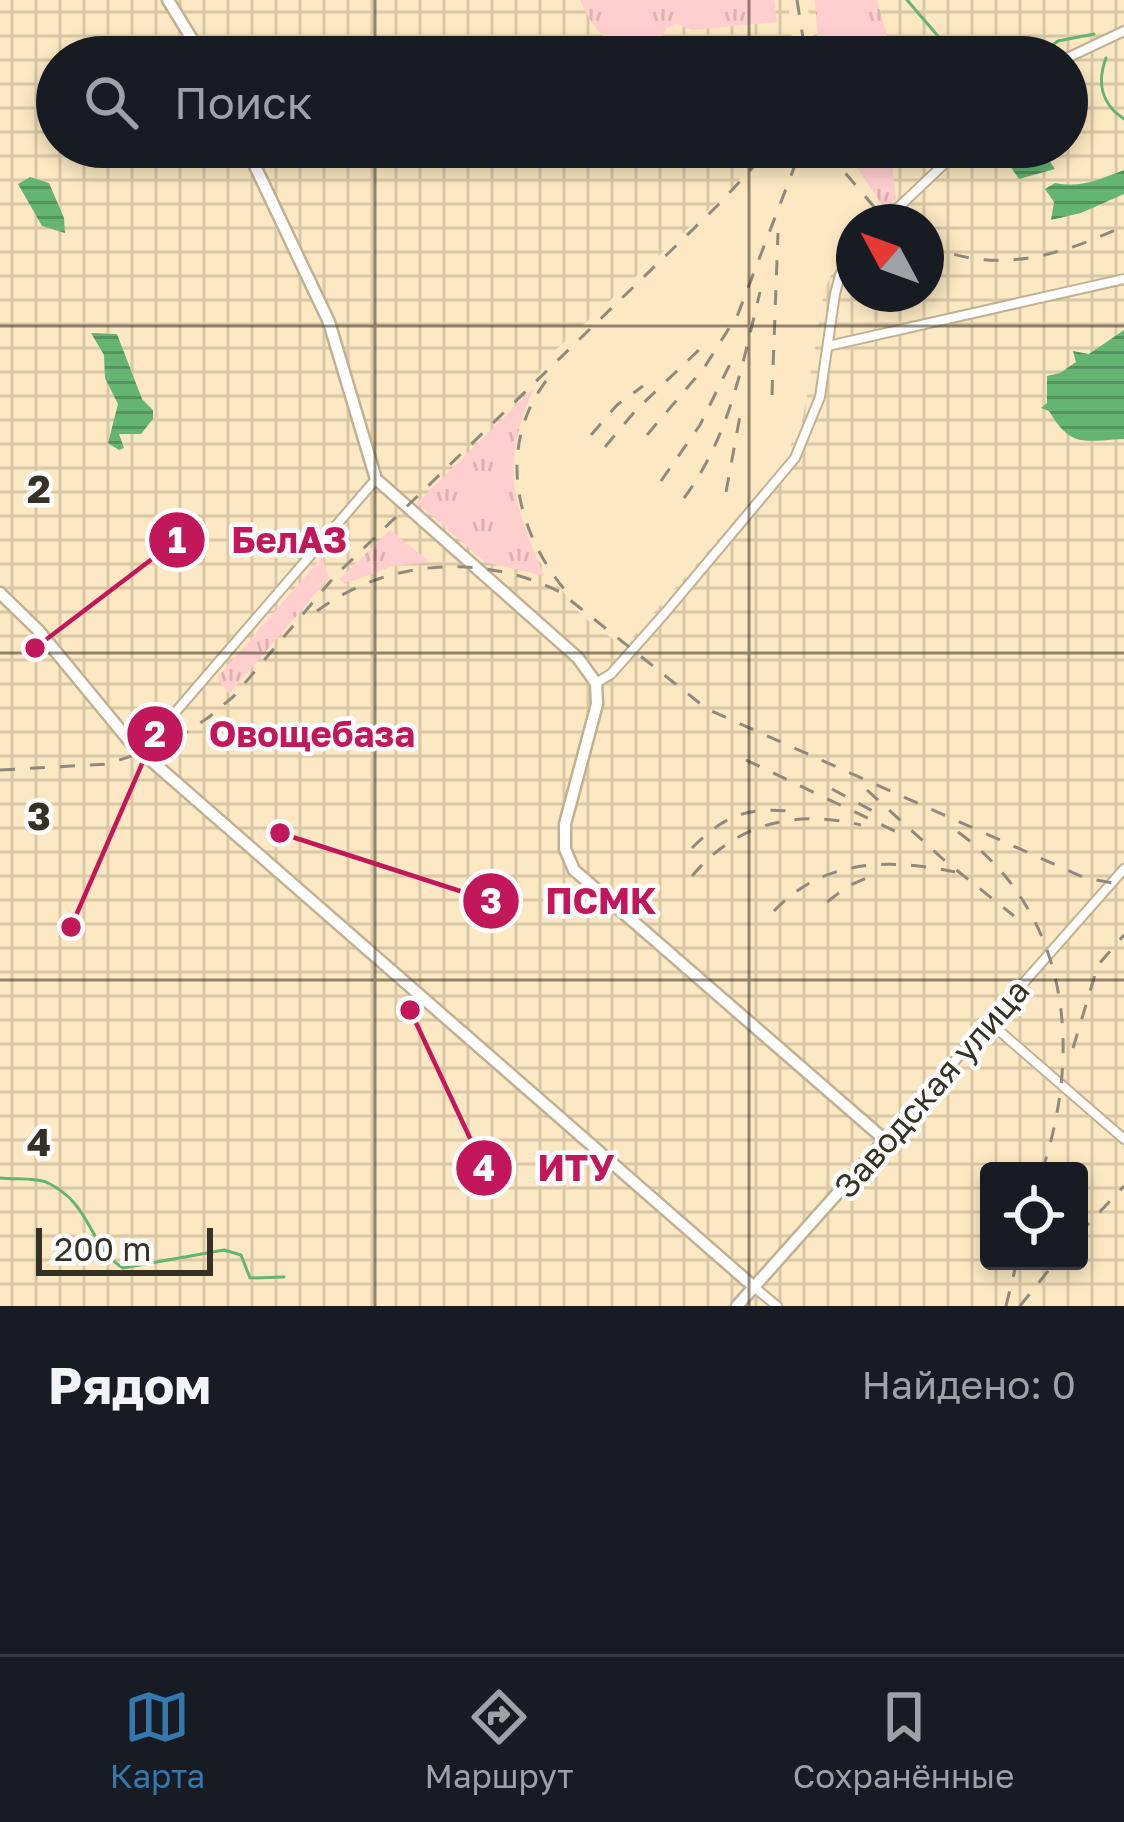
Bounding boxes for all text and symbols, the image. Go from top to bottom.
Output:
search box [36,36,1088,168]
icon: search [78,69,144,135]
text: Поиск [174,75,313,129]
north arrow [836,204,944,312]
text: 2 [27,465,51,512]
callout: БелАЗ [147,504,371,576]
text: 1 [168,518,186,561]
text: БелАЗ [231,518,347,561]
callout: Овощебаза [125,698,439,770]
text: 2 [144,712,166,755]
text: Овощебаза [209,712,415,755]
text: 3 [27,792,51,839]
callout: ПСМК [461,865,680,937]
text: 3 [480,879,502,922]
text: ПСМК [545,879,657,922]
street label: Заводская улица [825,971,1037,1205]
text: 4 [27,1118,51,1165]
callout: ИТУ [454,1132,639,1204]
text: 4 [473,1146,495,1189]
text: ИТУ [537,1146,615,1189]
map controls [980,1162,1088,1270]
button: locate [980,1162,1088,1270]
scale bar [36,1222,213,1275]
text: 200 m [54,1229,152,1268]
text: Рядом [48,1354,211,1415]
text: Найдено: 0 [861,1361,1076,1408]
tab: Карта [110,1684,205,1795]
tab: Маршрут [425,1684,574,1795]
tab: Сохранённые [793,1684,1014,1795]

